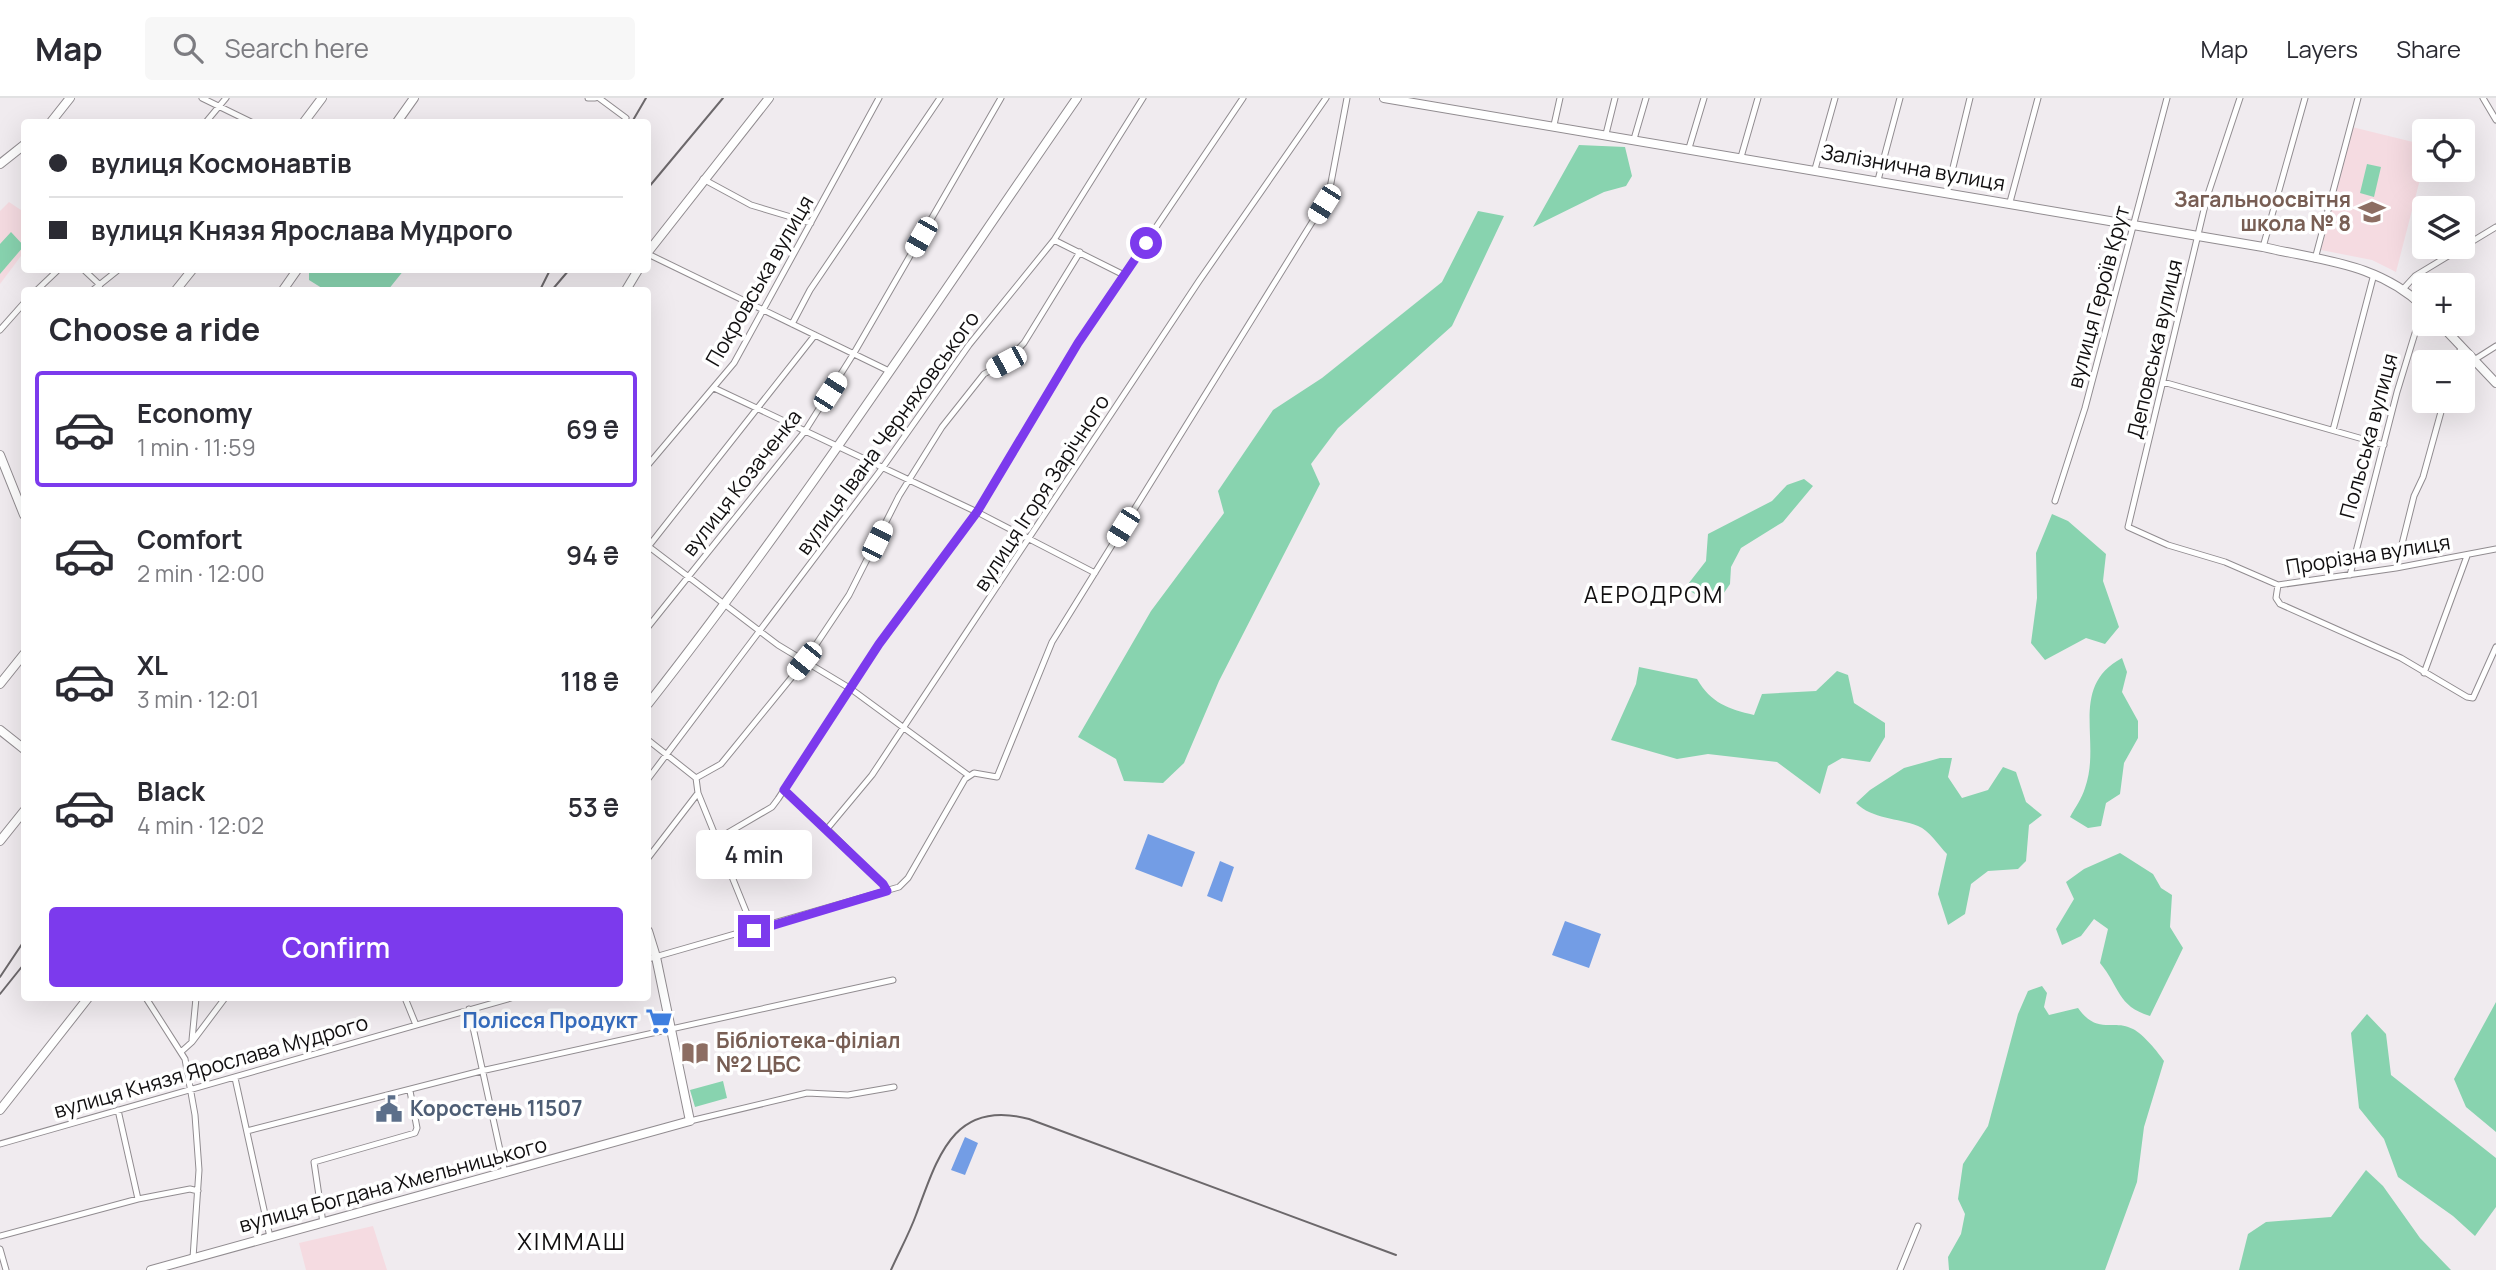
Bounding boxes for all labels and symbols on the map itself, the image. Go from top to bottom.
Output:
street label: Залізнична вулиця [1819,137,2007,197]
car [1304,181,1345,227]
place label: Загальноосвітня школа № 8 [2174,185,2351,237]
street label: Покровська вулиця [699,190,820,371]
school or university icon: Загальноосвітня школа № 8 [2357,197,2387,227]
street label: вулиця Героїв Крут [2060,202,2136,391]
car [902,214,941,260]
route start [1130,227,1162,259]
street label: Деповська вулиця [2120,256,2188,441]
street label: вулиця Івана Черняховського [789,305,985,560]
car [983,343,1030,381]
street label: Польська вулиця [2333,350,2404,521]
car [810,369,851,415]
street label: вулиця Ігоря Зарічного [967,389,1115,596]
street label: вулиця Козаченка [675,403,807,562]
car [1103,504,1144,550]
car [859,518,896,564]
street label: Прорізна вулиця [2284,527,2452,581]
district label: АЕРОДРОМ [1584,578,1724,610]
car [783,638,826,684]
callout: 4 min [696,830,812,878]
route end [738,915,770,947]
place label: Полісся Продукт [462,1006,638,1034]
supermarket icon: Полісся Продукт [644,1006,674,1036]
street label: вулиця Князя Ярослава Мудрого [50,1008,371,1124]
place label: Бібліотека-філіал №2 ЦБС [716,1026,900,1078]
library icon: Бібліотека-філіал №2 ЦБС [680,1038,710,1068]
public building icon: Коростень 11507 [374,1094,404,1124]
place label: Коростень 11507 [410,1094,582,1122]
street label: вулиця Богдана Хмельницького [236,1129,550,1239]
district label: ХІММАШ [517,1224,627,1257]

